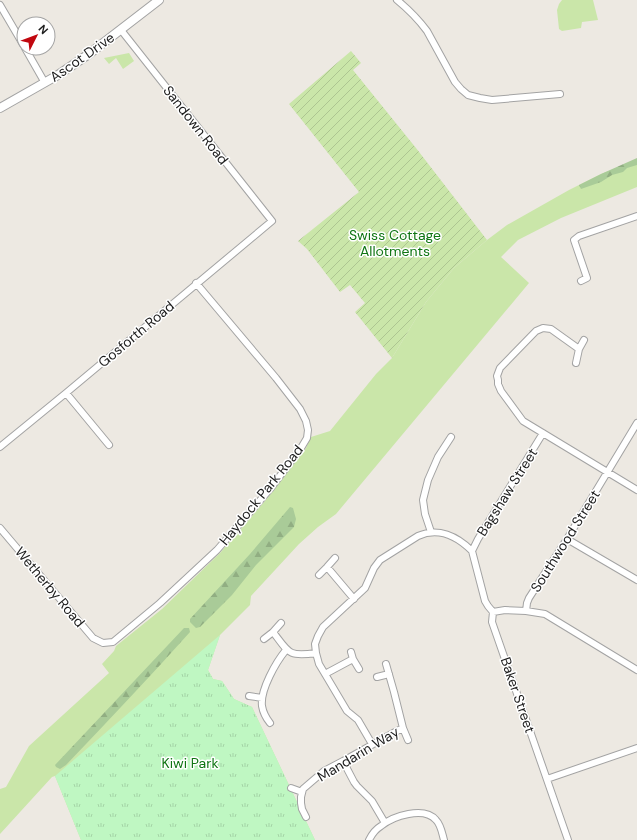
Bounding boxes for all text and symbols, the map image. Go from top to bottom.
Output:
north arrow [16,16,56,56]
text: N [36,22,51,37]
street label: Ascot Drive [46,28,118,86]
street label: Sandown Road [159,82,233,168]
park label: Swiss Cottage Allotments [349,226,441,260]
street label: Gosforth Road [94,297,178,371]
street label: Haydock Park Road [215,441,307,549]
street label: Bagshaw Street [473,445,541,539]
street label: Southwood Street [526,487,604,595]
street label: Wetherby Road [11,543,89,631]
street label: Baker Street [497,655,539,735]
street label: Mandarin Way [314,722,402,785]
park label: Kiwi Park [162,754,218,772]

